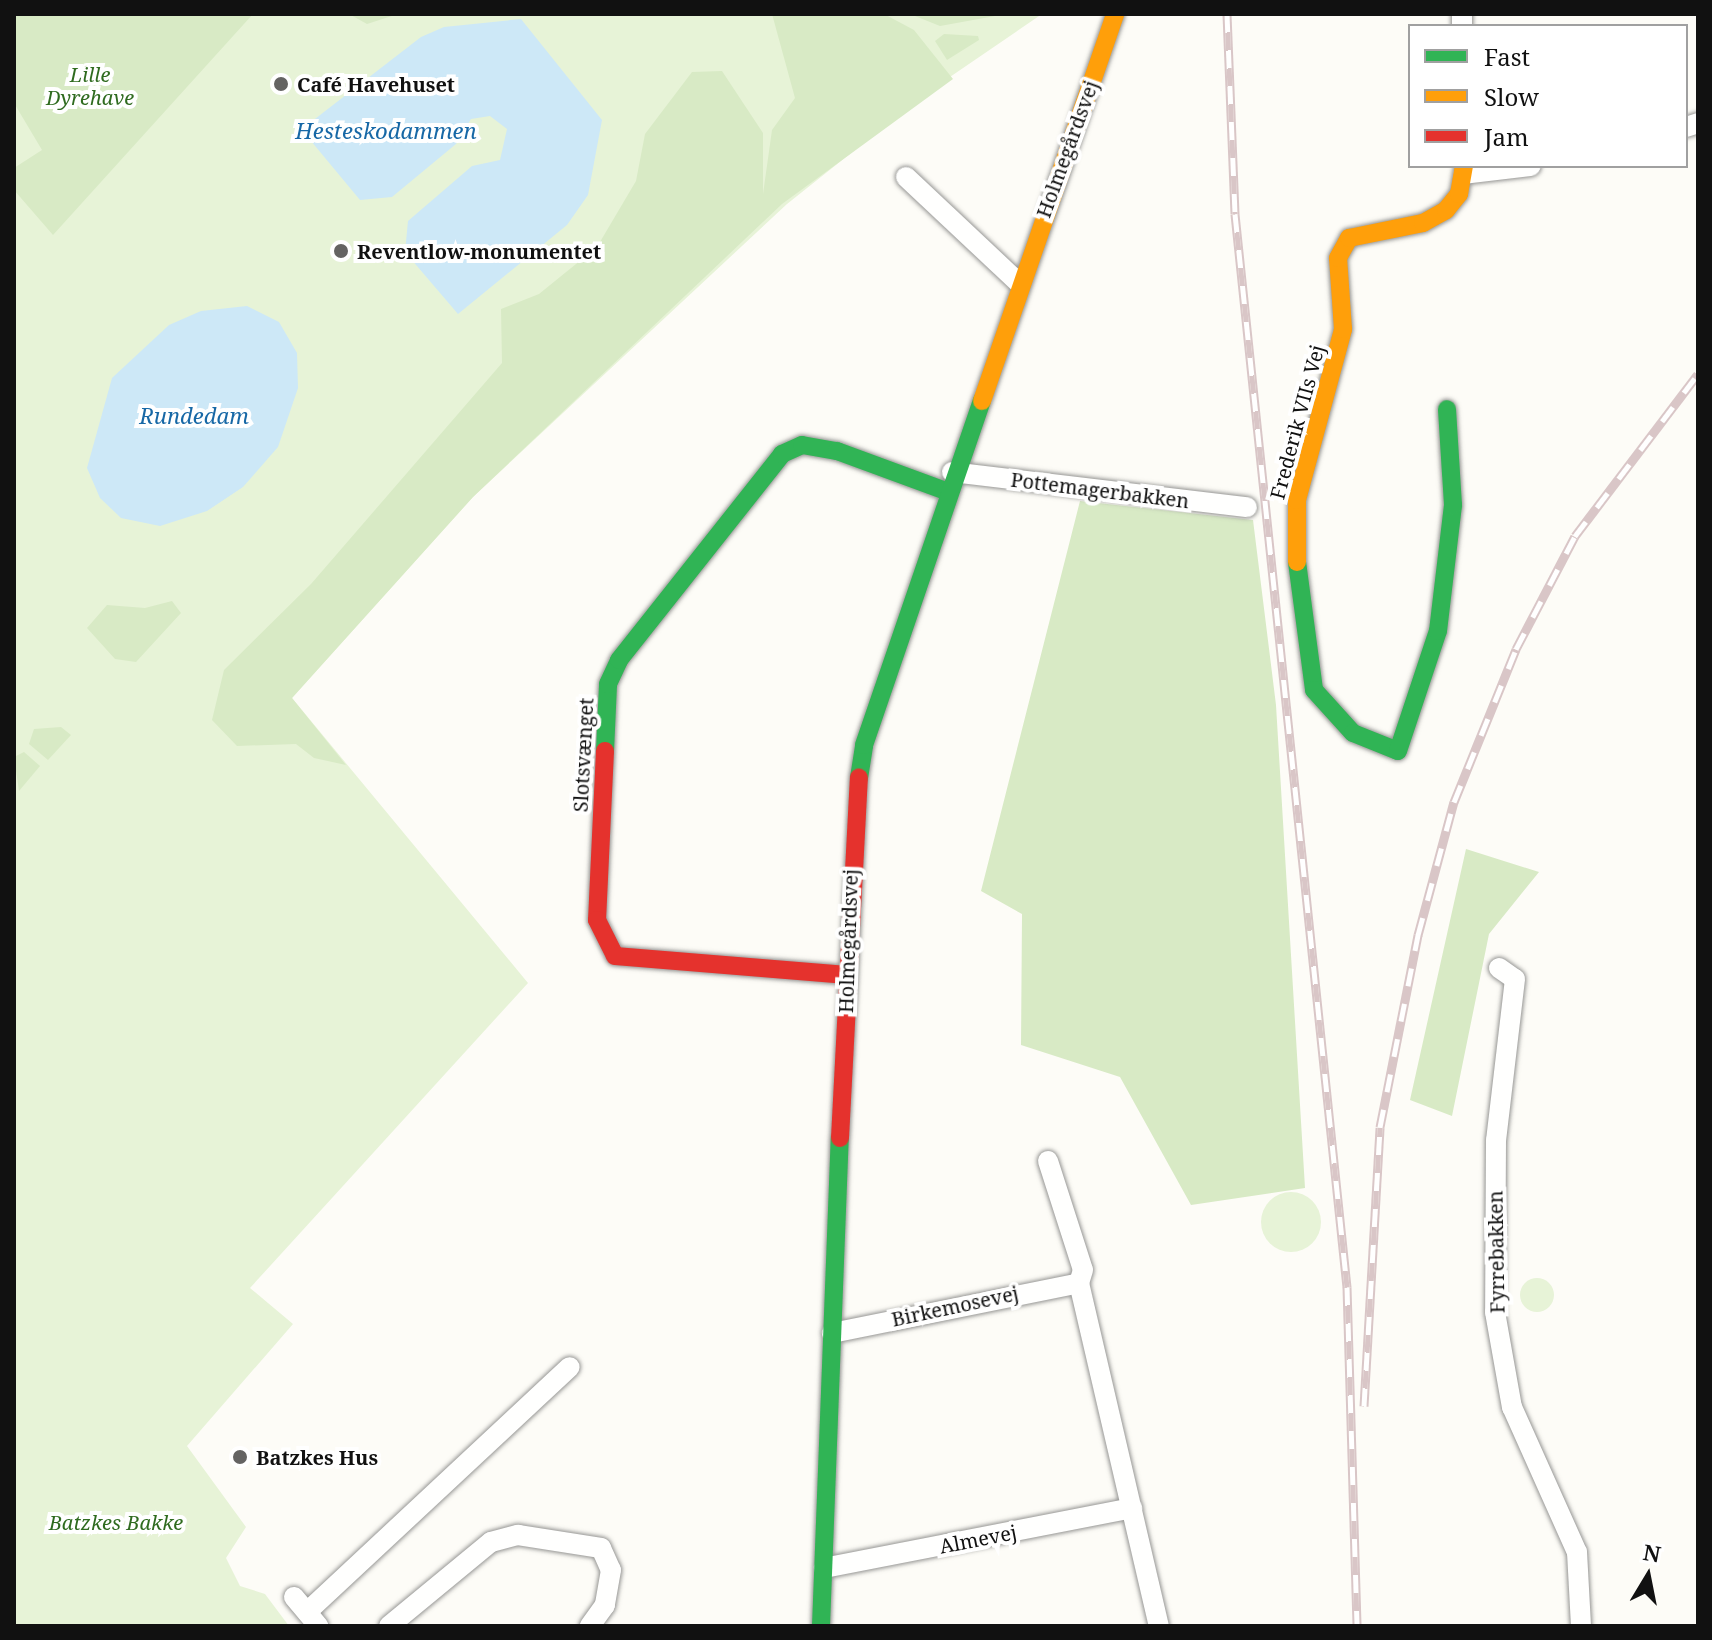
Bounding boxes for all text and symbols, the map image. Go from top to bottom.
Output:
legend [1408,24,1688,168]
text: Fast [1484,40,1530,73]
park label: Lille Dyrehave [46,63,134,110]
place label: Café Havehuset [297,72,455,96]
marker: Café Havehuset [272,75,290,93]
street label: Holmegårdsvej [1031,77,1103,221]
text: Slow [1484,80,1539,113]
water label: Hesteskodammen [295,118,477,144]
text: Jam [1484,120,1529,153]
place label: Reventlow-monumentet [357,239,601,263]
marker: Reventlow-monumentet [332,242,350,260]
street label: Frederik VIIs Vej [1265,342,1329,502]
water label: Rundedam [139,403,249,429]
street label: Pottemagerbakken [1009,467,1191,513]
street label: Slotsvænget [568,697,598,813]
street label: Holmegårdsvej [833,869,863,1013]
street label: Fyrrebakken [1483,1190,1509,1314]
street label: Birkemosevej [889,1281,1021,1331]
place label: Batzkes Hus [256,1445,378,1469]
marker: Batzkes Hus [231,1448,249,1466]
park label: Batzkes Bakke [49,1510,183,1534]
street label: Almevej [937,1520,1019,1558]
north arrow [1608,1536,1688,1616]
text: N [1641,1536,1663,1569]

